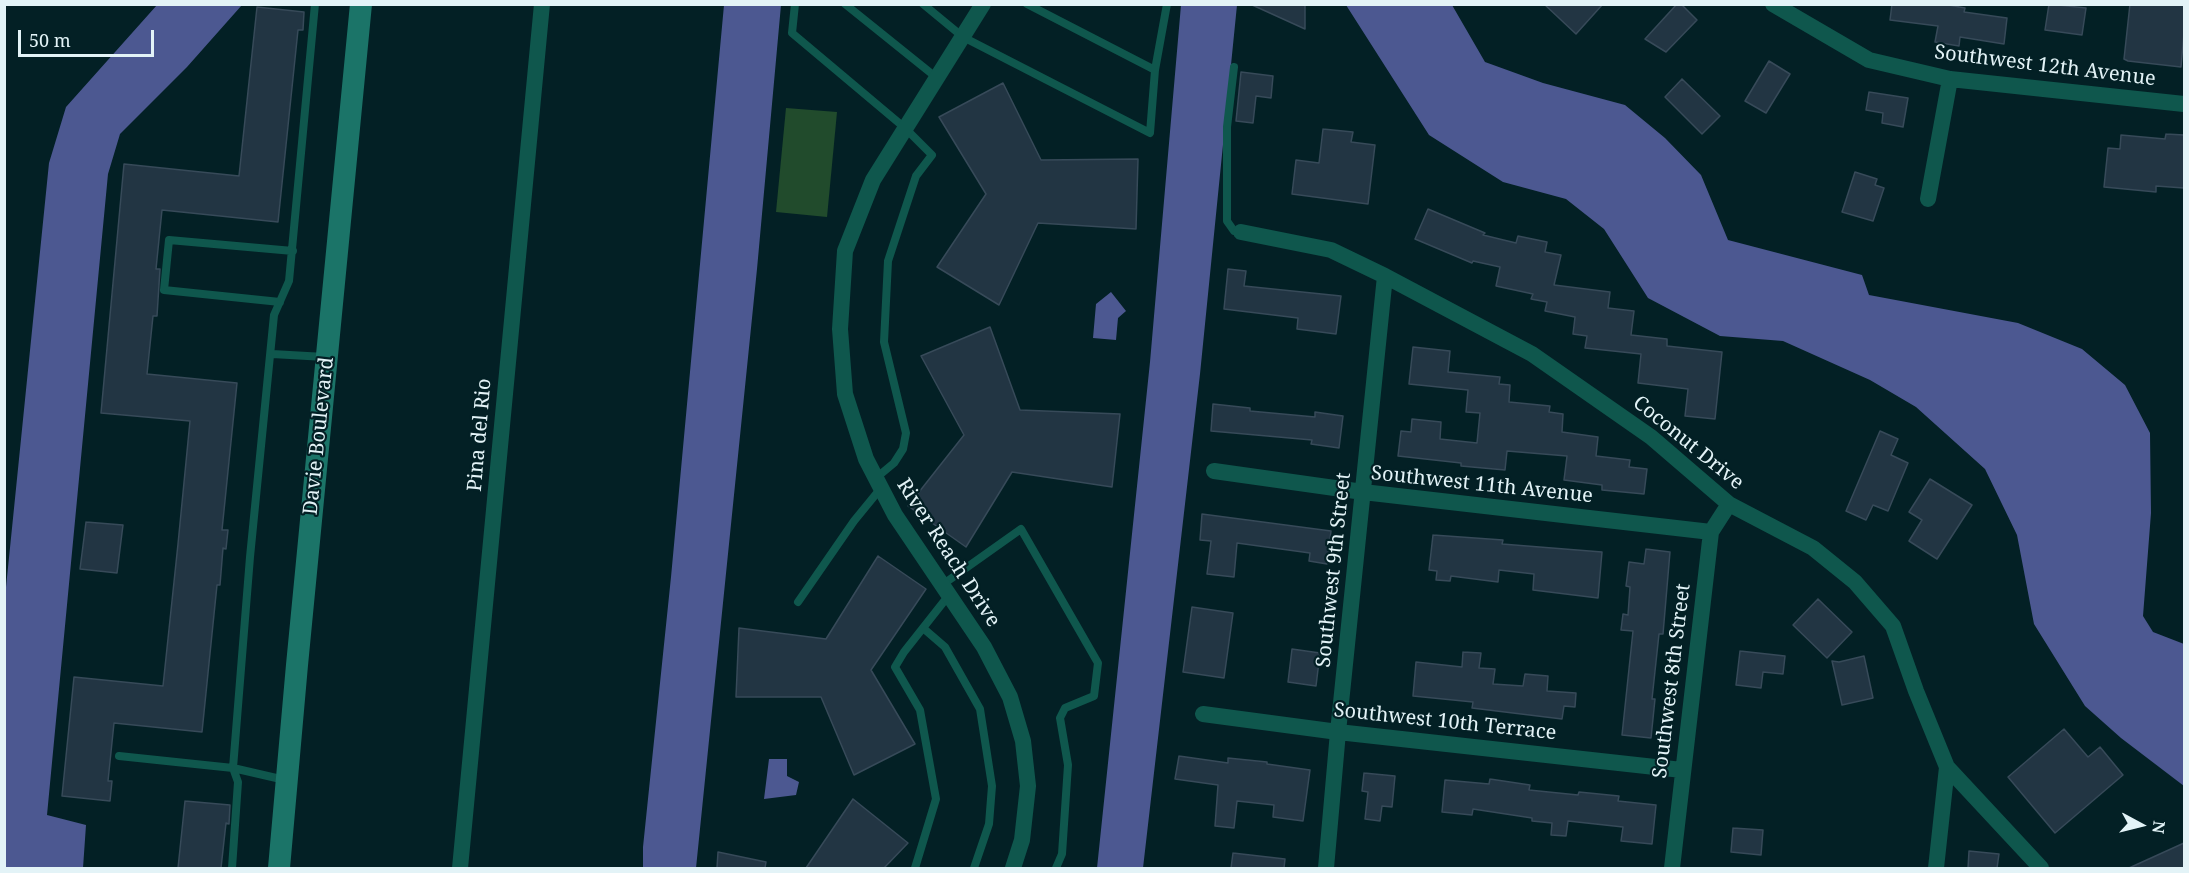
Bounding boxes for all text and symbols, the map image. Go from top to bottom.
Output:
scale bar [21,18,158,56]
text: 50 m [29,28,71,52]
street label: Southwest 12th Avenue [1933,41,2157,91]
street label: Davie Boulevard [299,356,339,516]
street label: Pina del Rio [463,378,497,492]
street label: Coconut Drive [1628,391,1748,495]
street label: Southwest 11th Avenue [1370,461,1594,509]
street label: Southwest 9th Street [1312,471,1356,669]
street label: River Reach Drive [891,474,1005,632]
street label: Southwest 8th Street [1648,582,1696,780]
street label: Southwest 10th Terrace [1333,698,1557,746]
north arrow [2111,795,2171,855]
text: N [2147,820,2171,835]

